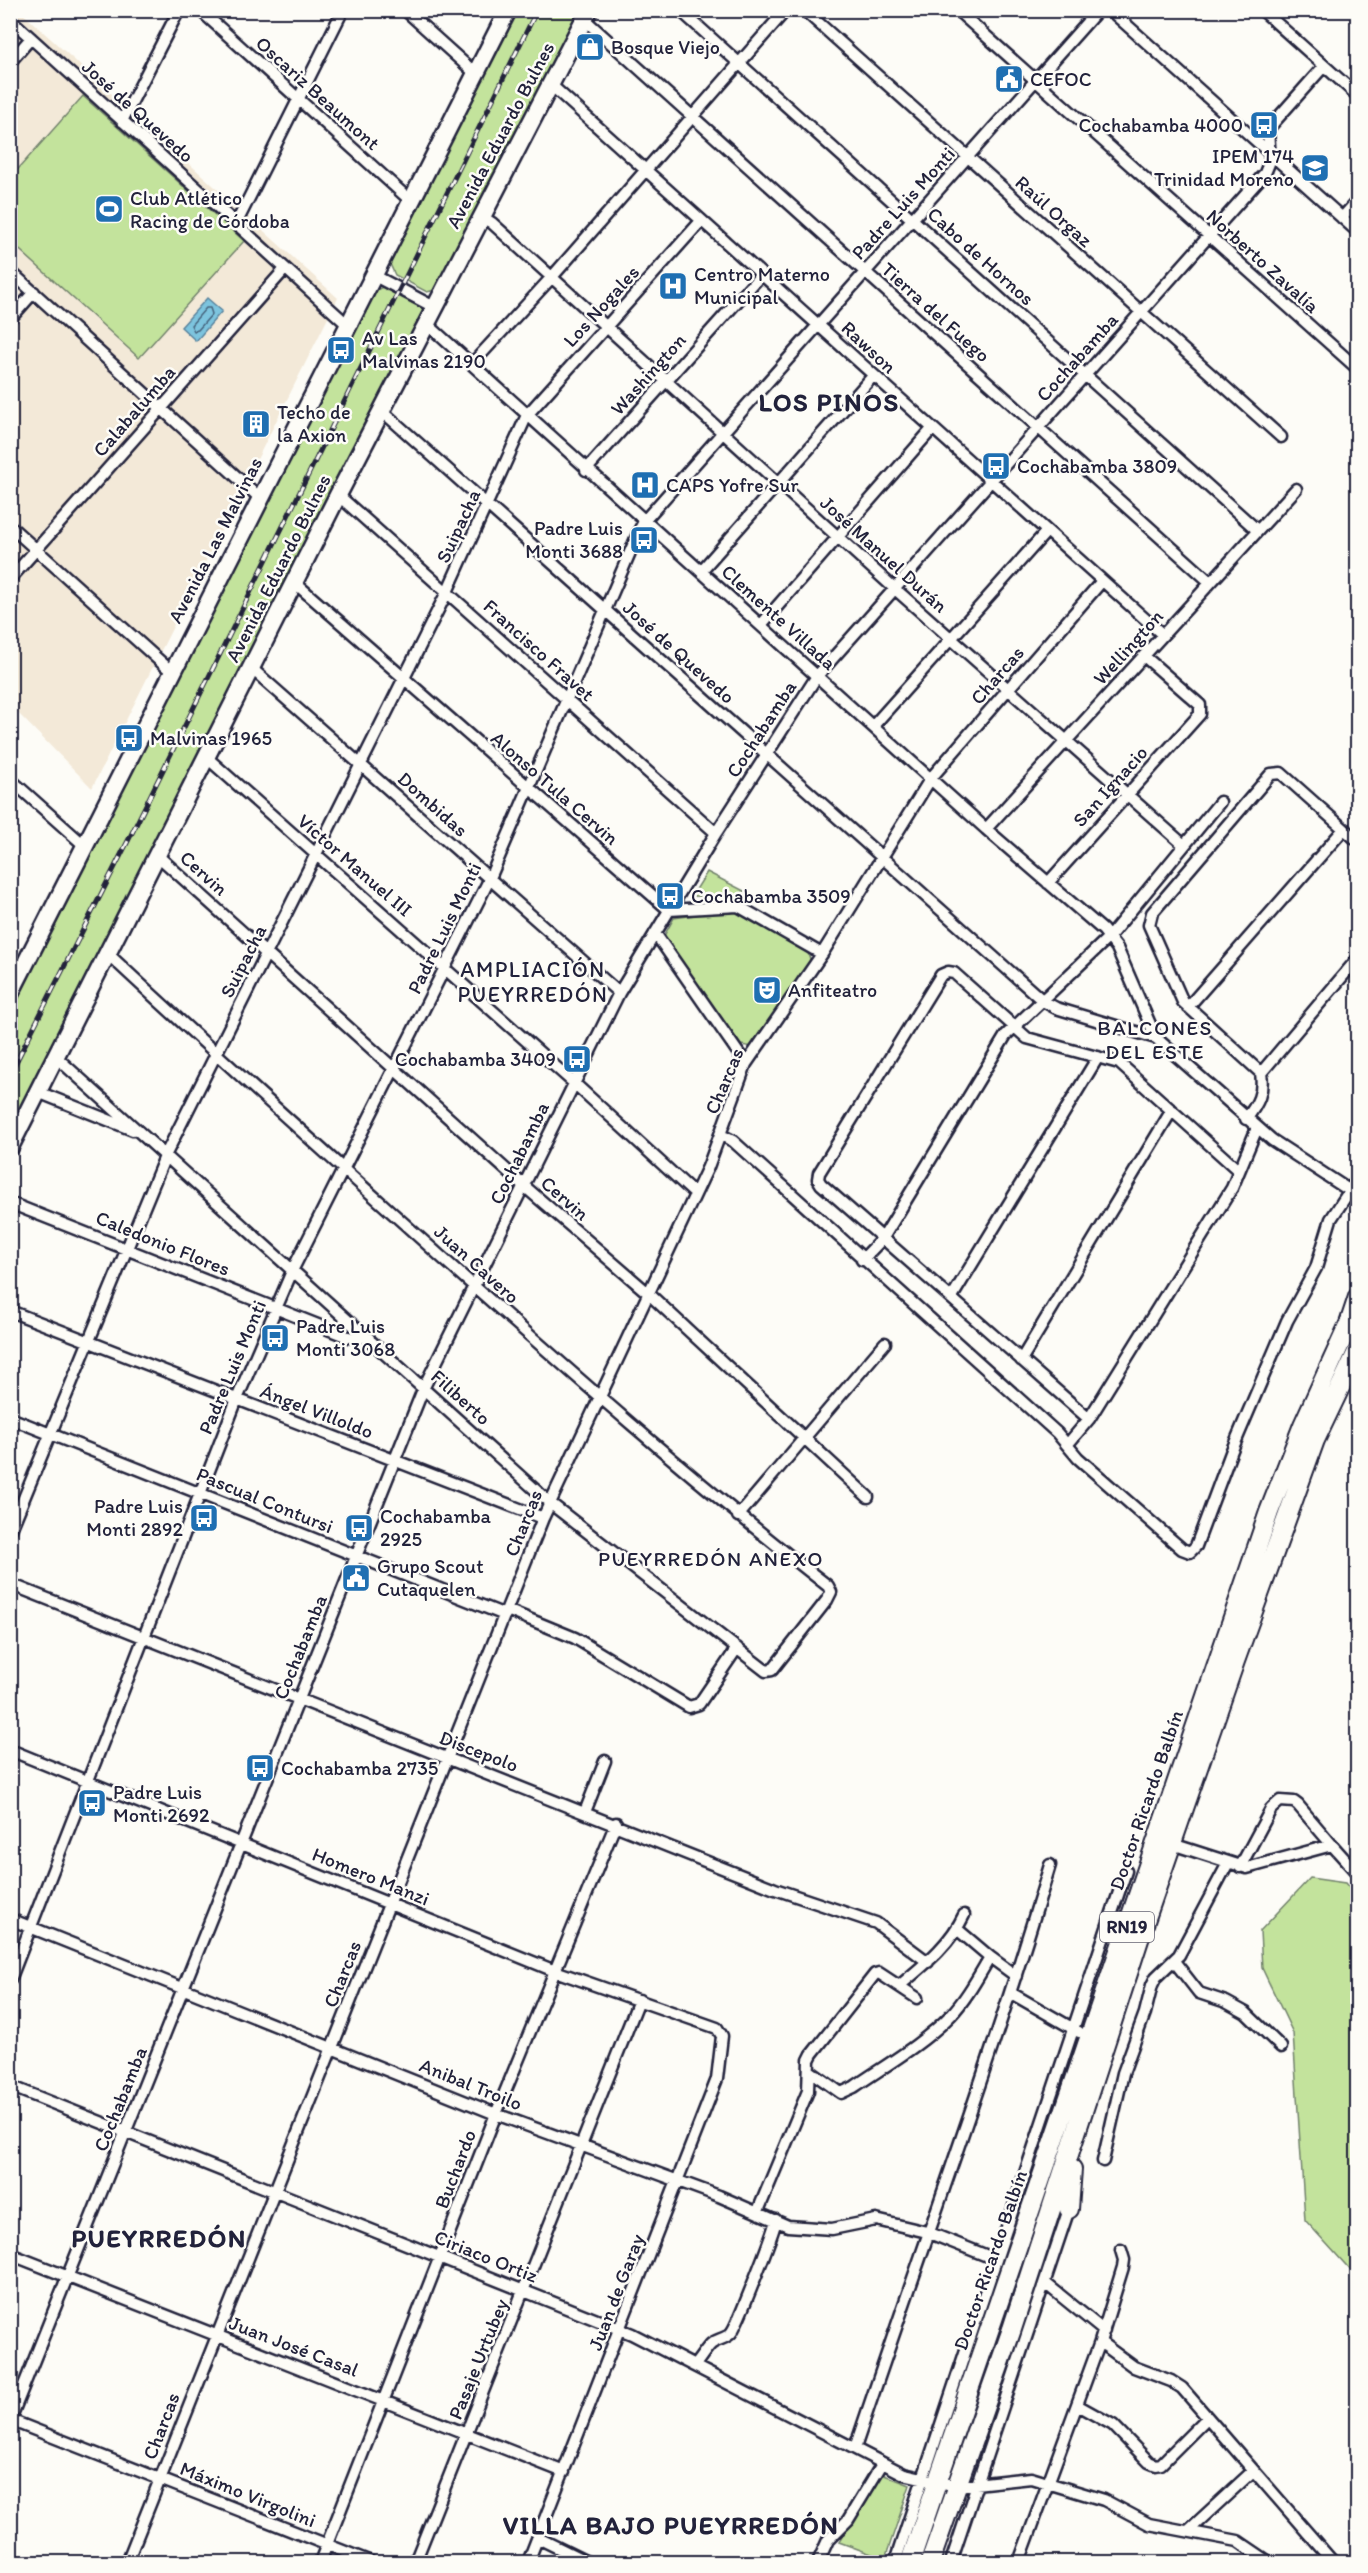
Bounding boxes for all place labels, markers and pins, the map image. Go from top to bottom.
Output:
shop icon: Bosque Viejo [574,31,606,63]
place label: Bosque Viejo [611,35,720,59]
public building icon: CEFOC [993,63,1025,95]
place label: CEFOC [1030,67,1092,91]
bus stop icon: Cochabamba 4000 [1248,109,1280,141]
place label: Cochabamba 4000 [1079,113,1243,137]
place label: IPEM 174 Trinidad Moreno [1154,144,1294,191]
school or university icon: IPEM 174 Trinidad Moreno [1299,152,1331,184]
place label: Club Atlético Racing de Córdoba [130,186,290,233]
sports icon: Club Atlético Racing de Córdoba [93,193,125,225]
place label: Centro Materno Municipal [694,262,830,309]
hospital icon: Centro Materno Municipal [657,270,689,302]
place label: Av Las Malvinas 2190 [362,326,486,373]
bus stop icon: Av Las Malvinas 2190 [325,334,357,366]
place label: Techo de la Axion [277,400,351,447]
building icon: Techo de la Axion [240,408,272,440]
bus stop icon: Cochabamba 3809 [980,450,1012,482]
place label: Cochabamba 3809 [1017,454,1177,478]
hospital icon: CAPS Yofre Sur [629,469,661,501]
place label: CAPS Yofre Sur [666,473,798,497]
place label: Padre Luis Monti 3688 [525,516,623,563]
bus stop icon: Padre Luis Monti 3688 [628,524,660,556]
bus stop icon: Malvinas 1965 [113,722,145,754]
place label: Malvinas 1965 [150,726,272,750]
bus stop icon: Cochabamba 3509 [654,880,686,912]
place label: Cochabamba 3509 [691,884,851,908]
theatre icon: Anfiteatro [751,974,783,1006]
place label: Anfiteatro [788,978,877,1002]
bus stop icon: Cochabamba 3409 [561,1043,593,1075]
place label: Cochabamba 3409 [395,1047,556,1071]
place label: Padre Luis Monti 3068 [296,1314,395,1361]
bus stop icon: Padre Luis Monti 3068 [259,1322,291,1354]
place label: Padre Luis Monti 2892 [86,1494,183,1541]
bus stop icon: Padre Luis Monti 2892 [188,1502,220,1534]
place label: Cochabamba 2925 [380,1504,492,1551]
bus stop icon: Cochabamba 2925 [343,1512,375,1544]
place label: Grupo Scout Cutaquelen [377,1554,484,1601]
public building icon: Grupo Scout Cutaquelen [340,1562,372,1594]
bus stop icon: Cochabamba 2735 [244,1752,276,1784]
place label: Cochabamba 2735 [281,1756,438,1780]
place label: Padre Luis Monti 2692 [113,1780,210,1827]
bus stop icon: Padre Luis Monti 2692 [76,1787,108,1819]

